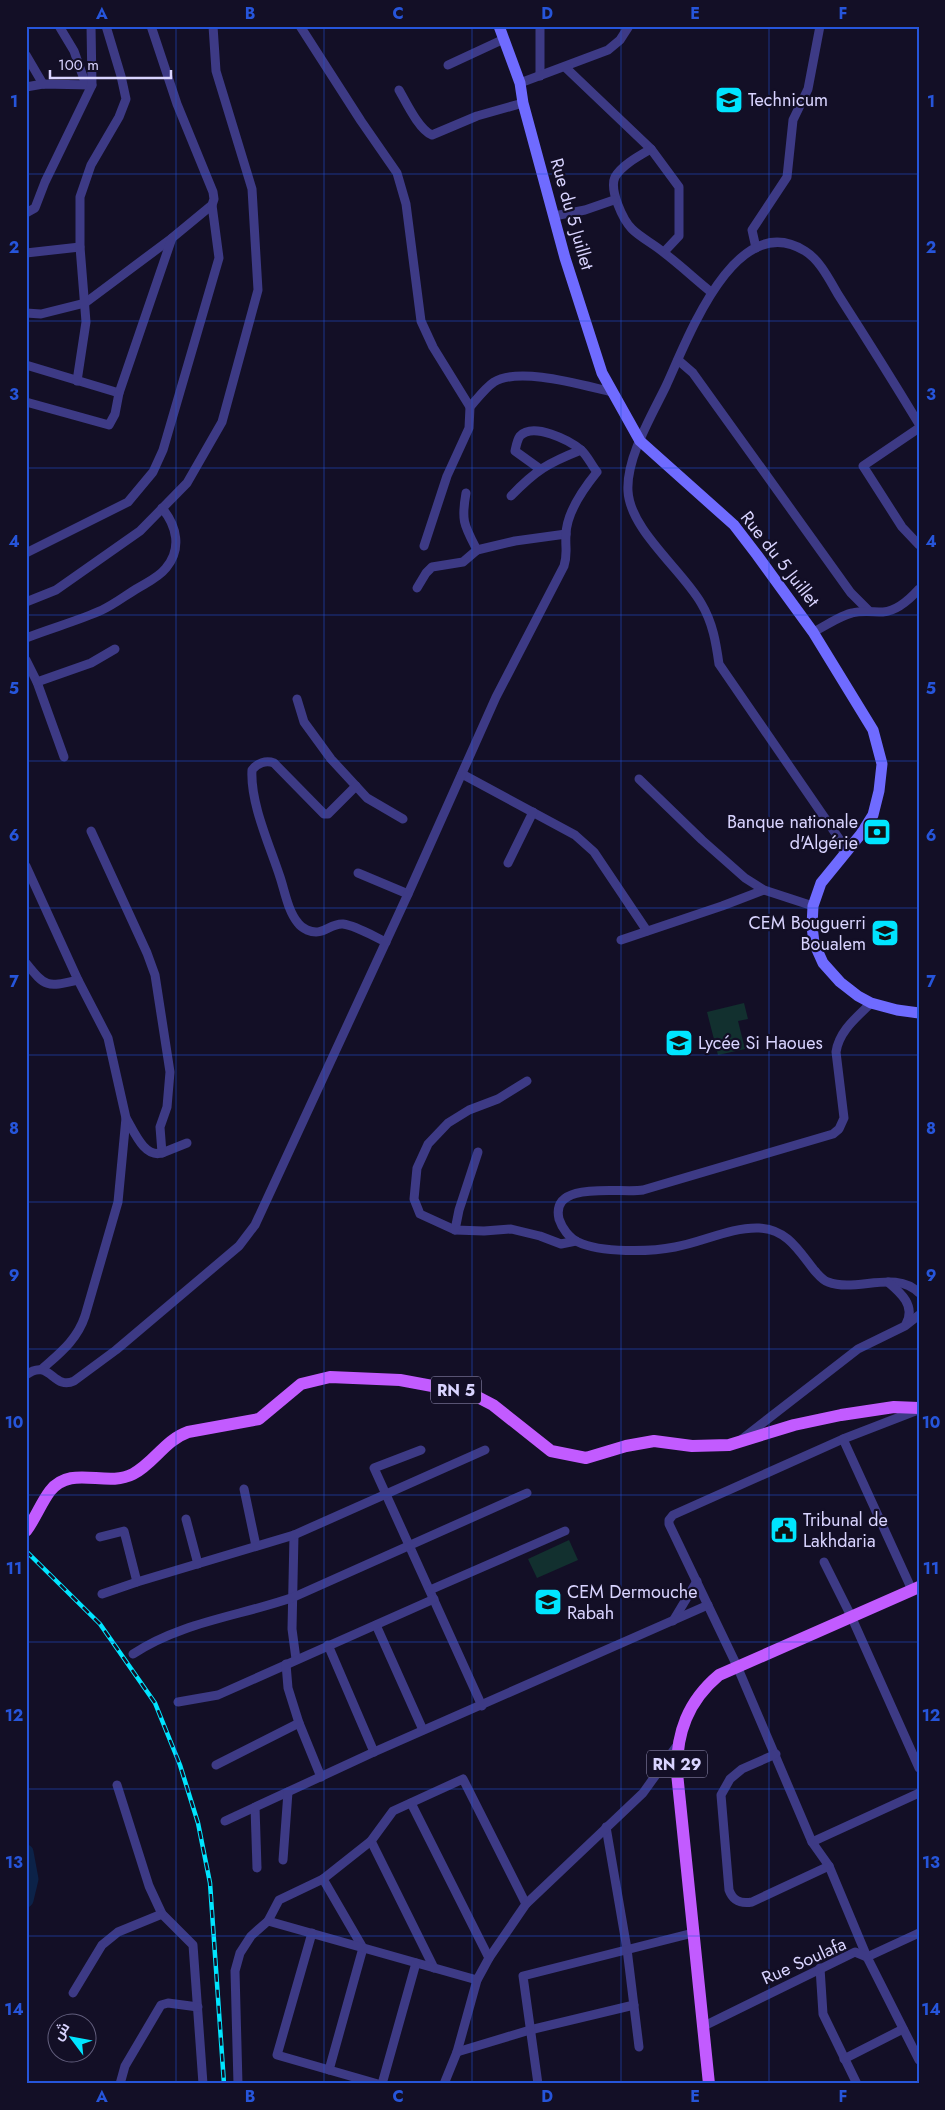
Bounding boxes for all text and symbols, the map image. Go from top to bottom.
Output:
text: A [95,2,108,25]
text: B [245,2,255,25]
text: C [392,2,404,25]
text: D [541,2,553,25]
text: E [690,2,700,25]
text: F [839,2,847,25]
scale bar [50,48,171,80]
text: 100 m [58,54,99,76]
school or university icon: Technicum [714,85,744,115]
place label: Technicum [748,87,828,113]
text: 1 [10,90,18,113]
text: 1 [927,90,935,113]
street label: Rue du 5 Juillet [544,155,601,274]
text: 2 [9,236,19,259]
text: 2 [926,236,936,259]
text: 3 [9,383,19,406]
text: 3 [926,383,936,406]
street label: Rue du 5 Juillet [734,506,826,613]
text: 4 [8,530,20,553]
text: 4 [925,530,937,553]
text: 5 [9,677,19,700]
text: 5 [926,677,936,700]
place label: Banque nationale d'Algérie [727,809,858,856]
bank icon: Banque nationale d'Algérie [862,817,892,847]
text: 6 [9,824,19,847]
text: 6 [926,824,936,847]
place label: CEM Bouguerri Boualem [748,910,866,957]
school or university icon: CEM Bouguerri Boualem [870,918,900,948]
text: 7 [9,970,19,993]
text: 7 [926,970,936,993]
school or university icon: Lycée Si Haoues [664,1028,694,1058]
place label: Lycée Si Haoues [698,1030,823,1056]
text: 8 [9,1117,19,1140]
text: 8 [926,1117,936,1140]
text: 9 [9,1264,19,1287]
text: 9 [926,1264,936,1287]
road number: RN 5 [431,1376,481,1404]
text: 10 [5,1411,23,1434]
text: 10 [922,1411,940,1434]
place label: Tribunal de Lakhdaria [803,1507,888,1554]
public building icon: Tribunal de Lakhdaria [769,1515,799,1545]
text: 11 [6,1557,22,1580]
text: 11 [923,1557,939,1580]
place label: CEM Dermouche Rabah [567,1579,698,1626]
school or university icon: CEM Dermouche Rabah [533,1587,563,1617]
text: 12 [5,1704,23,1727]
text: 12 [922,1704,940,1727]
road number: RN 29 [647,1750,707,1778]
text: 13 [5,1851,23,1874]
text: 13 [922,1851,940,1874]
street label: Rue Soulafa [758,1931,850,1991]
text: 14 [4,1998,24,2021]
text: 14 [921,1998,941,2021]
north arrow [48,2012,98,2062]
text: ش [48,2018,74,2044]
text: A [95,2085,108,2108]
text: B [245,2085,255,2108]
text: C [392,2085,404,2108]
text: D [541,2085,553,2108]
text: E [690,2085,700,2108]
text: F [839,2085,847,2108]

